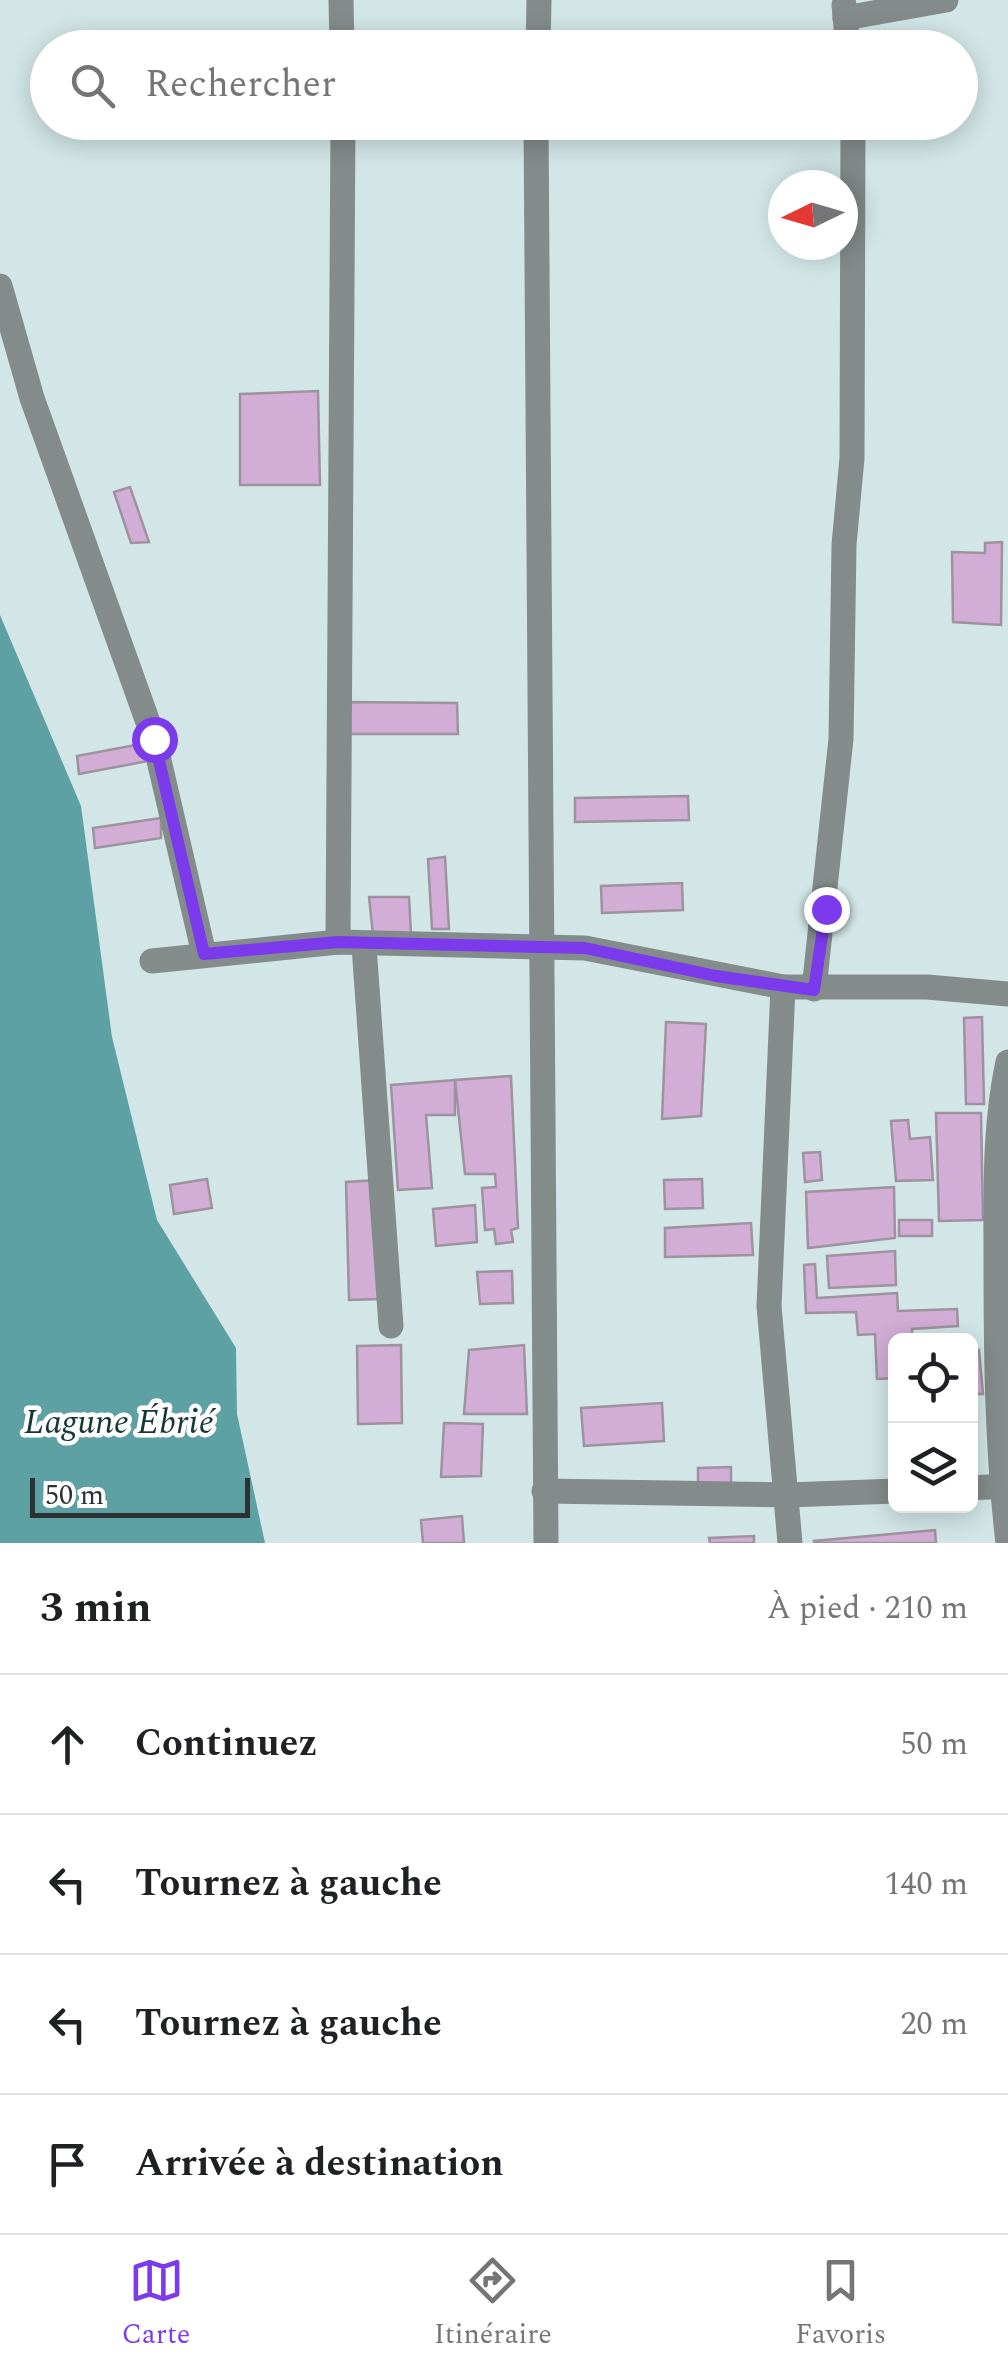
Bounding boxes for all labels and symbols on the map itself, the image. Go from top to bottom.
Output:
north arrow [768,170,858,260]
route start [132,717,178,763]
route end [804,887,850,933]
water label: Lagune Ébrié [24,1396,217,1449]
scale bar [30,1473,250,1518]

